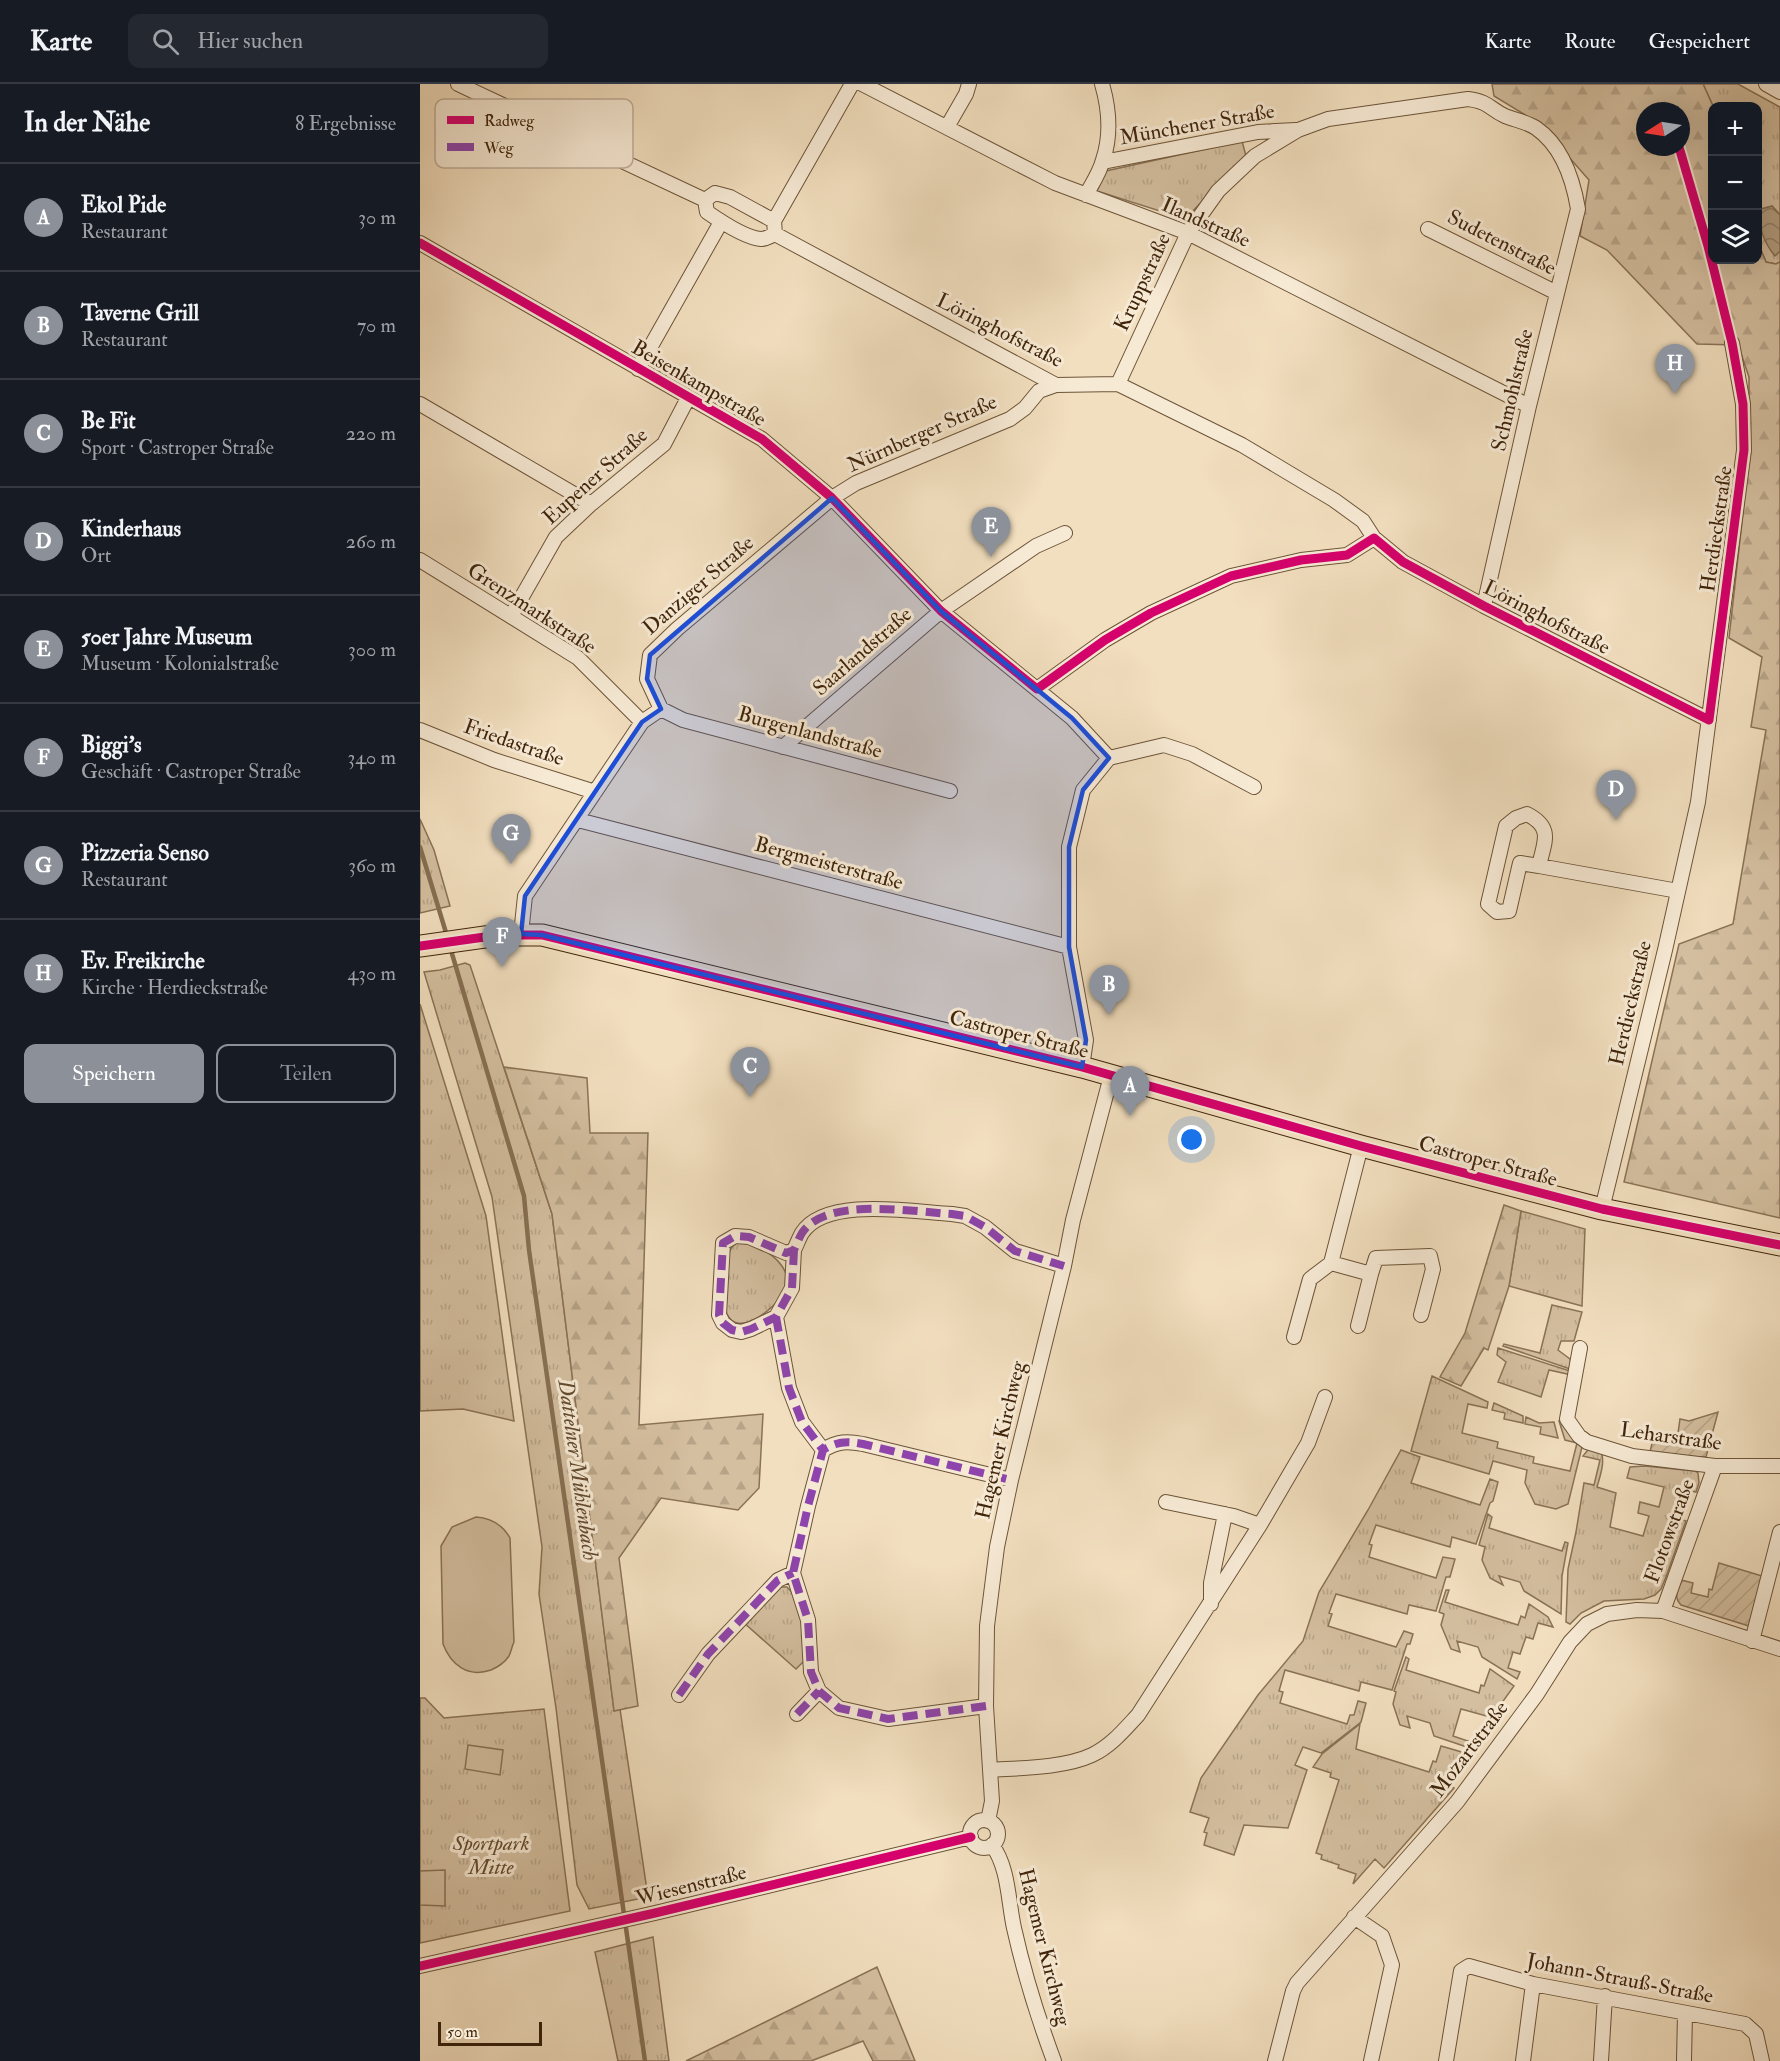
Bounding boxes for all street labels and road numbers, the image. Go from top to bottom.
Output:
street label: Münchener Straße [1118,98,1277,151]
street label: Ilandstraße [1157,191,1255,254]
street label: Sudetenstraße [1443,204,1561,281]
street label: Kruppstraße [1108,229,1177,336]
street label: Löringhofstraße [932,287,1068,374]
street label: Schmohlstraße [1485,326,1540,454]
street label: Beisenkampstraße [627,334,771,433]
street label: Nürnberger Straße [843,388,1001,479]
street label: Eupener Straße [537,422,654,531]
street label: Herdieckstraße [1694,464,1739,594]
street label: Danziger Straße [637,530,760,641]
street label: Grenzmarkstraße [462,557,601,660]
street label: Löringhofstraße [1479,574,1615,661]
street label: Saarlandstraße [807,601,918,702]
street label: Burgenlandstraße [735,700,885,765]
street label: Friedastraße [460,713,568,772]
street label: Bergmeisterstraße [752,831,906,896]
street label: Herdieckstraße [1603,938,1658,1068]
street label: Castroper Straße [946,1004,1091,1065]
street label: Castroper Straße [1416,1130,1560,1193]
street label: Hagemer Kirchweg [969,1358,1032,1522]
street label: Leharstraße [1619,1416,1724,1457]
street label: Flotowstraße [1638,1475,1701,1587]
street label: Mozartstraße [1424,1695,1515,1803]
street label: Wiesenstraße [632,1859,749,1912]
street label: Hagemer Kirchweg [1012,1866,1077,2029]
street label: Johann-Strauß-Straße [1523,1947,1716,2010]

